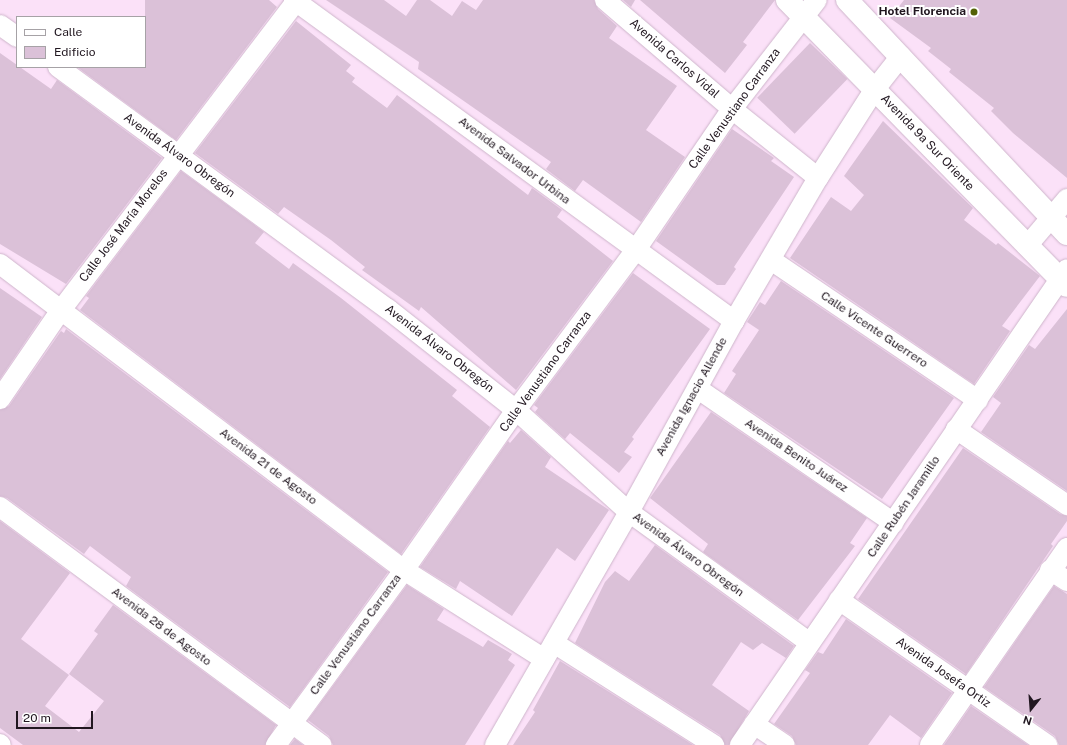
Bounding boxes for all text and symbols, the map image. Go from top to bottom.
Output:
place label: Hotel Florencia [879,5,966,19]
marker: Hotel Florencia [969,7,979,17]
legend [16,16,146,68]
street label: Avenida Carlos Vidal [626,16,722,102]
text: Calle [54,25,82,39]
text: Edificio [54,45,96,59]
street label: Calle Venustiano Carranza [686,46,784,172]
street label: Avenida 9a Sur Oriente [877,92,977,194]
street label: Avenida Álvaro Obregón [121,111,237,201]
street label: Avenida Salvador Urbina [455,114,573,208]
street label: Calle José María Morelos [77,167,171,285]
street label: Calle Vicente Guerrero [818,289,930,371]
street label: Avenida Álvaro Obregón [382,302,496,396]
street label: Calle Venustiano Carranza [497,309,595,435]
street label: Avenida Ignacio Allende [653,335,731,459]
street label: Avenida Benito Juárez [742,416,850,496]
street label: Avenida 21 de Agosto [216,426,320,508]
street label: Calle Rubén Jaramillo [865,453,943,561]
street label: Avenida Álvaro Obregón [630,510,746,600]
street label: Calle Venustiano Carranza [307,572,405,698]
street label: Avenida 28 de Agosto [108,585,214,669]
street label: Avenida Josefa Ortiz [893,635,993,711]
north arrow [1011,689,1051,729]
scale bar [18,703,95,729]
text: 20 m [23,711,51,725]
text: N [1022,713,1033,727]

